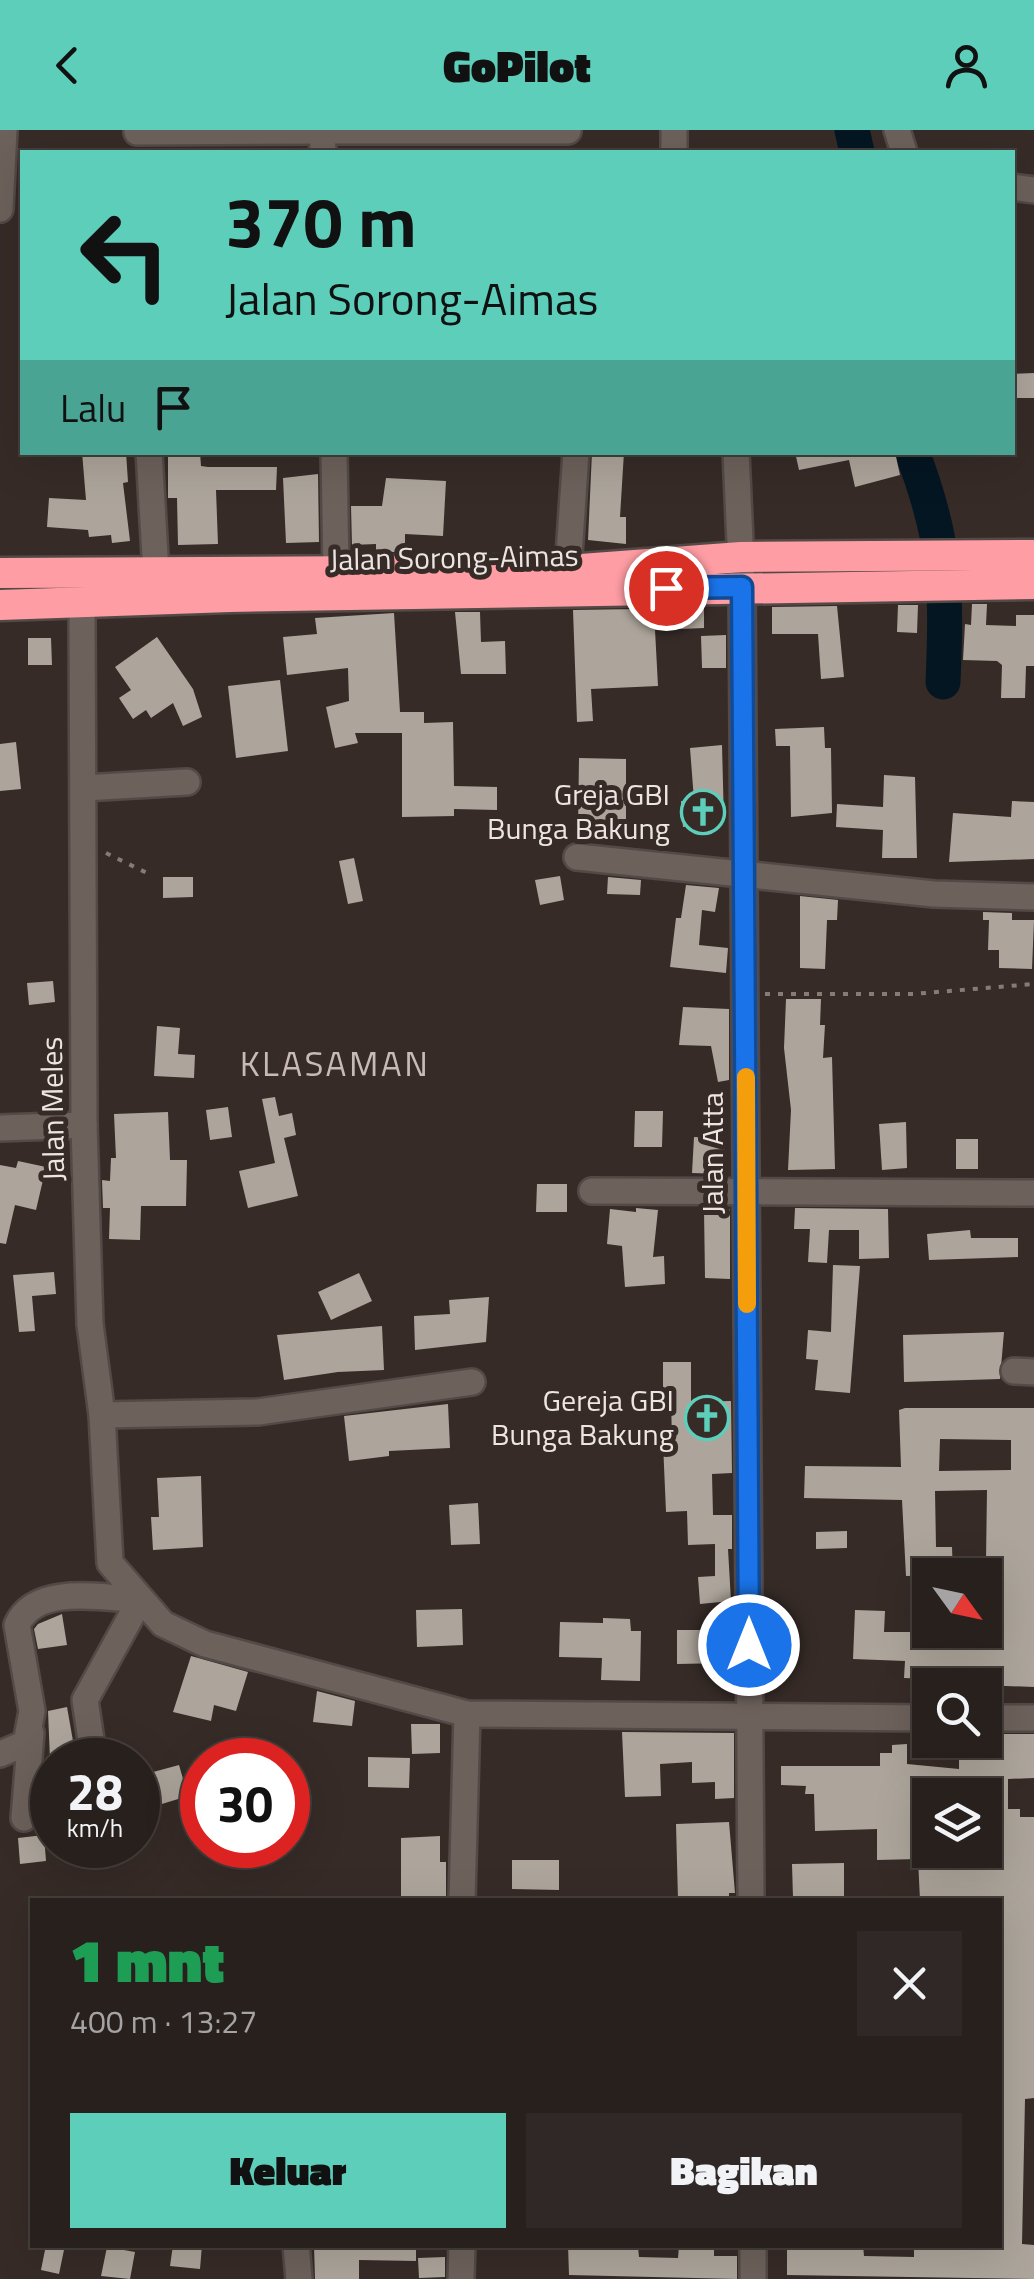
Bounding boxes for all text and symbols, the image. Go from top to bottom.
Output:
text: GoPilot [443,31,591,99]
icon: back [40,38,95,93]
icon: person [939,38,994,93]
text: 370 m [225,168,417,274]
icon: left [60,190,190,320]
text: Jalan Sorong-Aimas [225,264,598,332]
text: Lalu [60,379,126,437]
icon: arrive [146,380,201,435]
street label: Jalan Sorong-Aimas [329,532,579,582]
pin [624,546,709,631]
icon: arrive [639,561,694,616]
place label: Greja GBI Bunga Bakung [487,771,670,851]
church icon: Greja GBI Bunga Bakung [680,789,726,835]
street label: Jalan Meles [28,1036,76,1182]
district label: KLASAMAN [240,1036,430,1090]
street label: Jalan Atta [689,1092,735,1214]
place label: Gereja GBI Bunga Bakung [491,1377,674,1457]
church icon: Gereja GBI Bunga Bakung [684,1395,730,1441]
north arrow [912,1558,1002,1648]
map controls [912,1558,1002,1868]
position arrow [697,1593,801,1697]
button: search [912,1668,1002,1758]
speed limit sign: 30 [180,1738,310,1868]
text: 28 [67,1753,123,1829]
button: layers [912,1778,1002,1868]
text: km/h [67,1809,123,1847]
text: 1 mnt [70,1914,225,2005]
button: close [857,1931,962,2036]
text: 400 m · 13:27 [70,1997,257,2045]
button: Keluar [70,2113,506,2228]
button: Bagikan [526,2113,962,2228]

